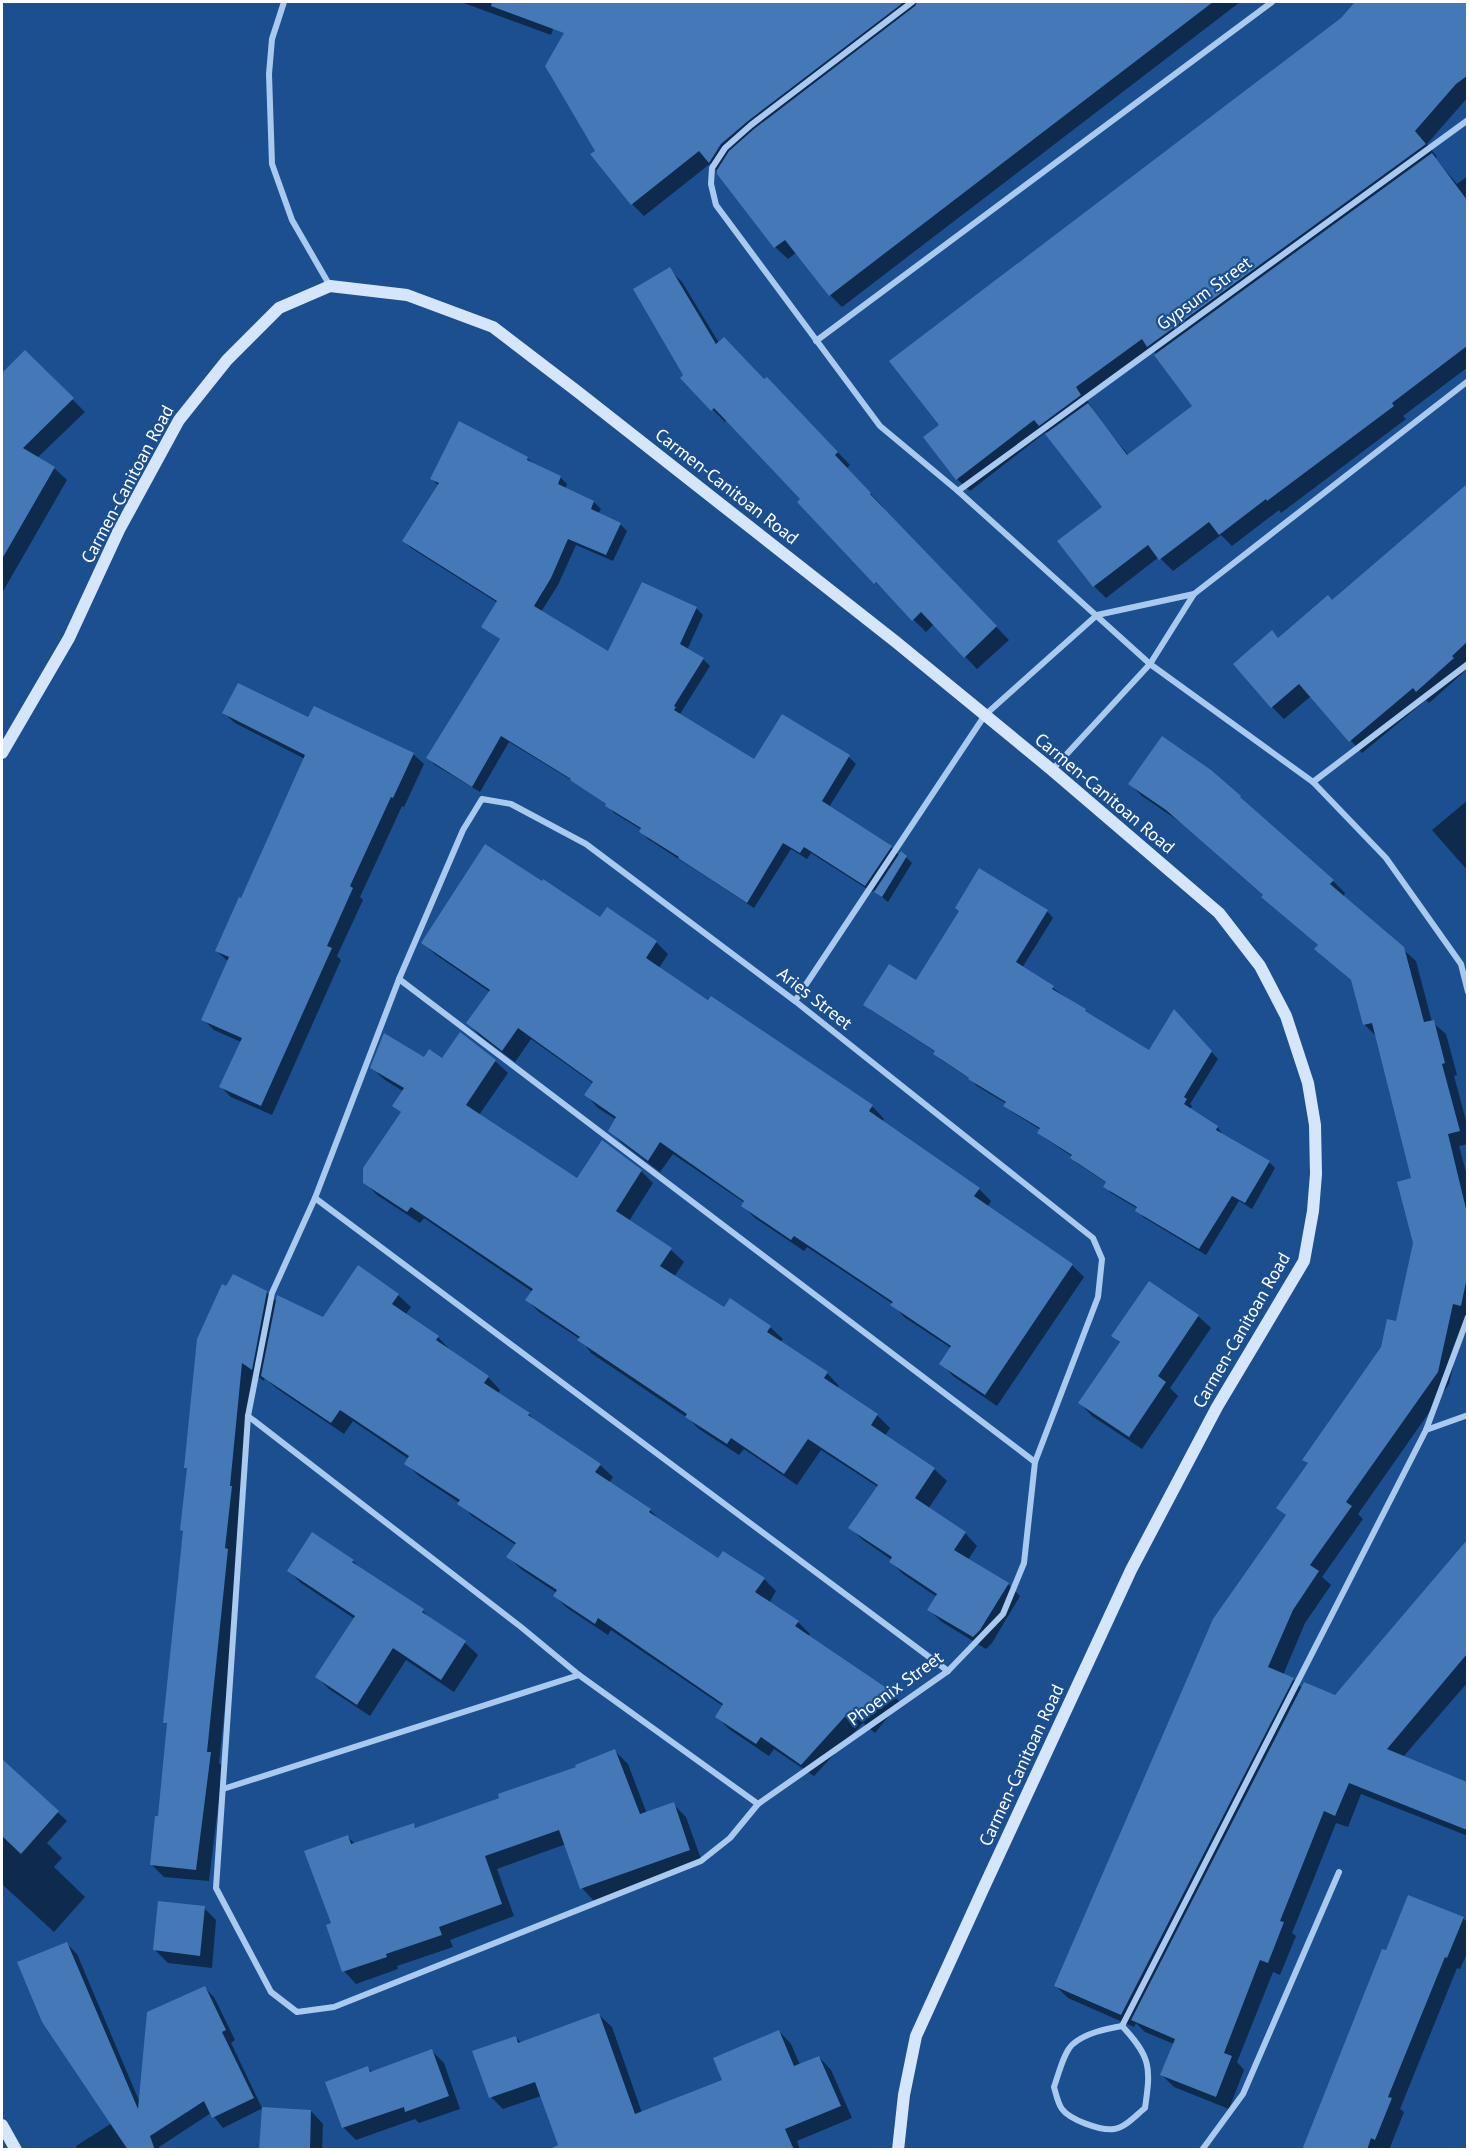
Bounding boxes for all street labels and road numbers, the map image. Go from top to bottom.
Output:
street label: Gypsum Street [1152,251,1256,335]
street label: Carmen-Canitoan Road [76,401,178,567]
street label: Carmen-Canitoan Road [651,423,803,549]
street label: Carmen-Canitoan Road [1030,728,1180,858]
street label: Aries Street [773,962,857,1034]
street label: Carmen-Canitoan Road [1187,1248,1295,1412]
street label: Phoenix Street [843,1646,947,1730]
street label: Carmen-Canitoan Road [973,1680,1069,1850]

